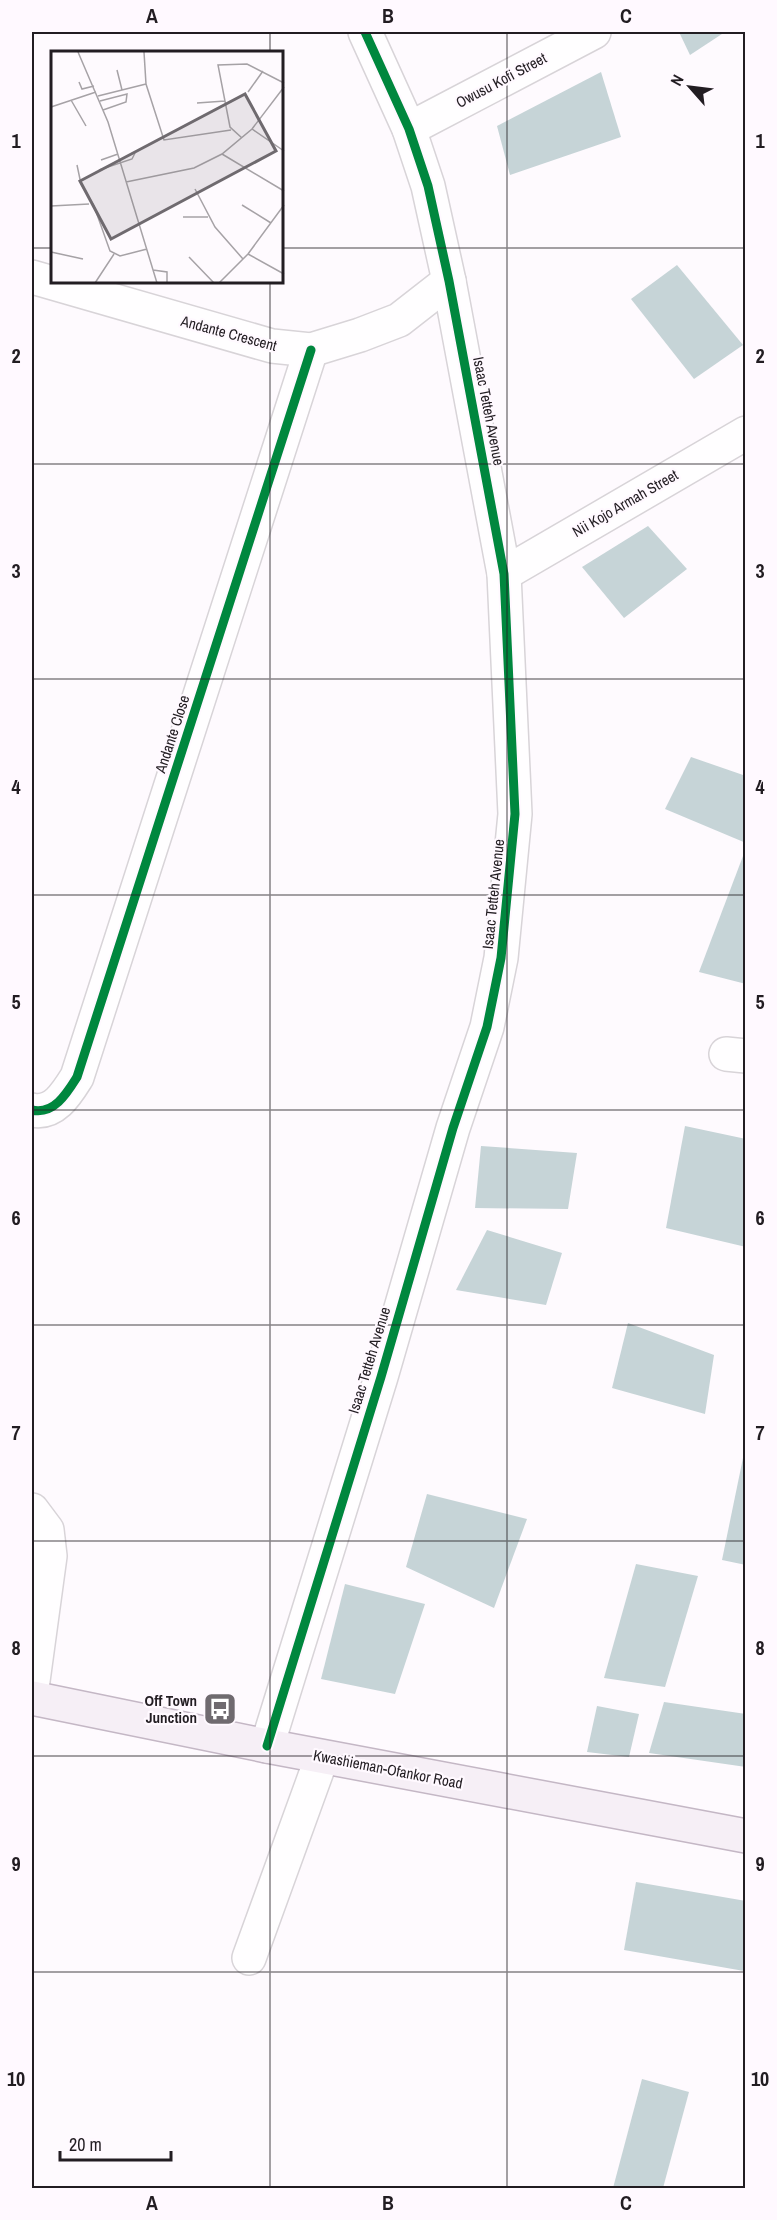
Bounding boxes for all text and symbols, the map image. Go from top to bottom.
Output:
text: A [146,2,158,29]
text: B [382,2,394,29]
text: C [620,2,632,29]
street label: Owusu Kofi Street [452,47,551,113]
inset map [51,51,284,284]
north arrow [660,57,720,117]
text: N [665,71,689,89]
text: 1 [11,127,21,154]
text: 1 [755,127,765,154]
street label: Andante Crescent [178,310,280,356]
text: 2 [11,342,21,369]
text: 2 [755,342,765,369]
street label: Isaac Tetteh Avenue [468,355,510,467]
street label: Nii Kojo Armah Street [568,464,682,542]
text: 3 [11,557,21,584]
text: 3 [755,557,765,584]
street label: Andante Close [149,692,195,777]
text: 4 [11,773,21,800]
text: 4 [755,773,765,800]
street label: Isaac Tetteh Avenue [477,838,509,950]
text: 5 [11,988,21,1015]
text: 5 [755,988,765,1015]
text: 6 [11,1204,21,1231]
text: 6 [755,1204,765,1231]
street label: Isaac Tetteh Avenue [343,1304,395,1416]
text: 7 [11,1419,21,1446]
text: 7 [755,1419,765,1446]
text: 8 [11,1634,21,1661]
text: 8 [755,1634,765,1661]
place label: Off Town Junction [145,1690,197,1728]
bus stop icon: Off Town Junction [202,1691,238,1727]
street label: Kwashieman-Ofankor Road [312,1744,464,1794]
text: 9 [11,1850,21,1877]
text: 9 [755,1850,765,1877]
text: 10 [7,2065,25,2092]
text: 10 [751,2065,769,2092]
scale bar [60,2124,171,2162]
text: 20 m [69,2132,102,2157]
text: A [146,2189,158,2216]
text: B [382,2189,394,2216]
text: C [620,2189,632,2216]

